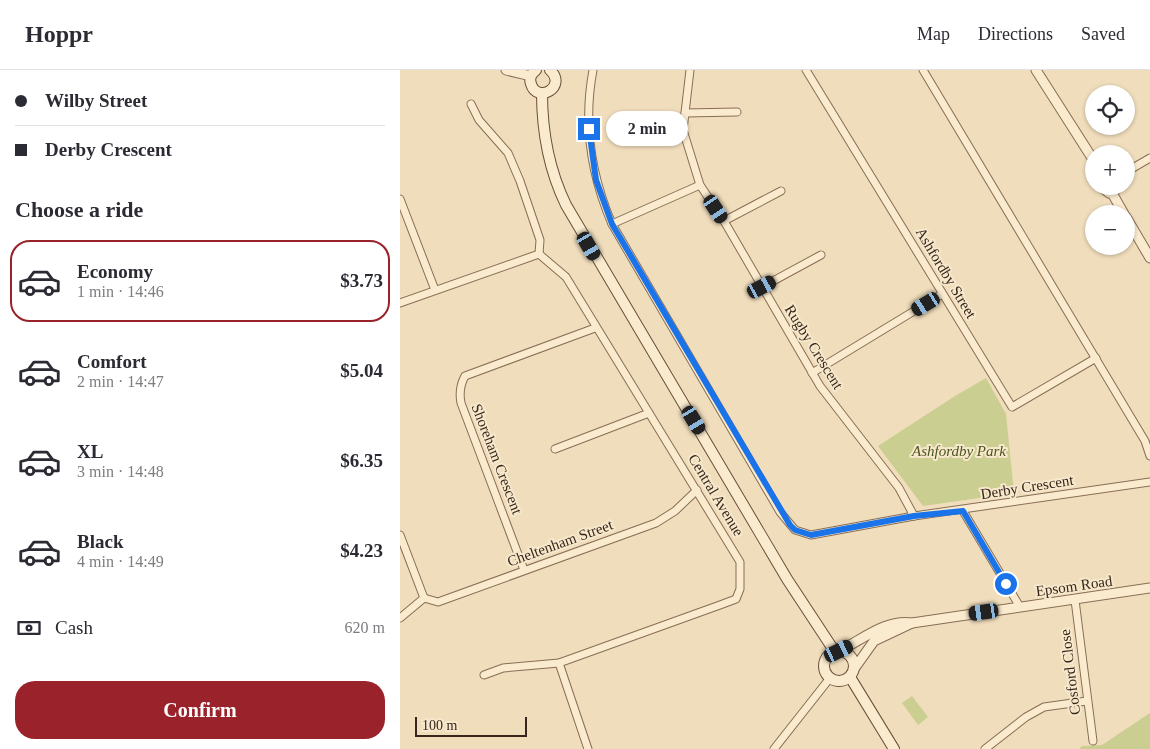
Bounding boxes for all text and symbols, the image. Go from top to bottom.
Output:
text: Hoppr [25,21,93,47]
text: Map [917,24,950,44]
text: Directions [978,24,1053,44]
text: Saved [1081,24,1125,44]
map controls [1085,85,1135,255]
button: locate [1085,85,1135,135]
text: Wilby Street [45,90,147,111]
callout: 2 min [606,112,689,146]
route end [578,118,600,140]
text: 2 min [628,120,666,137]
text: Derby Crescent [45,139,172,160]
button: + [1085,145,1135,195]
car [701,192,730,226]
text: Choose a ride [15,197,143,222]
button: − [1085,205,1135,255]
street label: Ashfordby Street [913,225,980,322]
car [575,229,602,263]
icon: car [17,259,62,304]
text: Economy [77,261,153,282]
text: $3.73 [340,270,383,291]
car [745,273,778,301]
text: 1 min · 14:46 [77,283,164,300]
car [909,290,942,318]
street label: Rugby Crescent [782,302,847,393]
icon: car [17,349,62,394]
text: Comfort [77,351,147,372]
text: $5.04 [340,360,383,381]
text: 2 min · 14:47 [77,373,164,390]
street label: Shoreham Crescent [469,401,526,517]
car [679,403,708,437]
icon: car [17,439,62,484]
text: XL [77,441,103,462]
park label: Ashfordby Park [911,443,1006,459]
text: $6.35 [340,450,383,471]
street label: Central Avenue [685,451,747,539]
text: 3 min · 14:48 [77,463,164,480]
street label: Derby Crescent [979,472,1075,502]
street label: Cheltenham Street [505,516,616,570]
icon: car [17,529,62,574]
text: Black [77,531,123,552]
text: $4.23 [340,540,383,561]
text: 4 min · 14:49 [77,553,164,570]
route start [995,573,1017,595]
street label: Epsom Road [1035,573,1114,599]
car [968,602,999,622]
icon: cash [15,614,43,642]
text: Cash [55,617,93,638]
text: 620 m [345,619,385,636]
street label: Cosford Close [1057,628,1083,716]
car [822,638,855,664]
button: Confirm [15,681,385,739]
scale bar [415,714,528,737]
text: 100 m [422,718,457,733]

